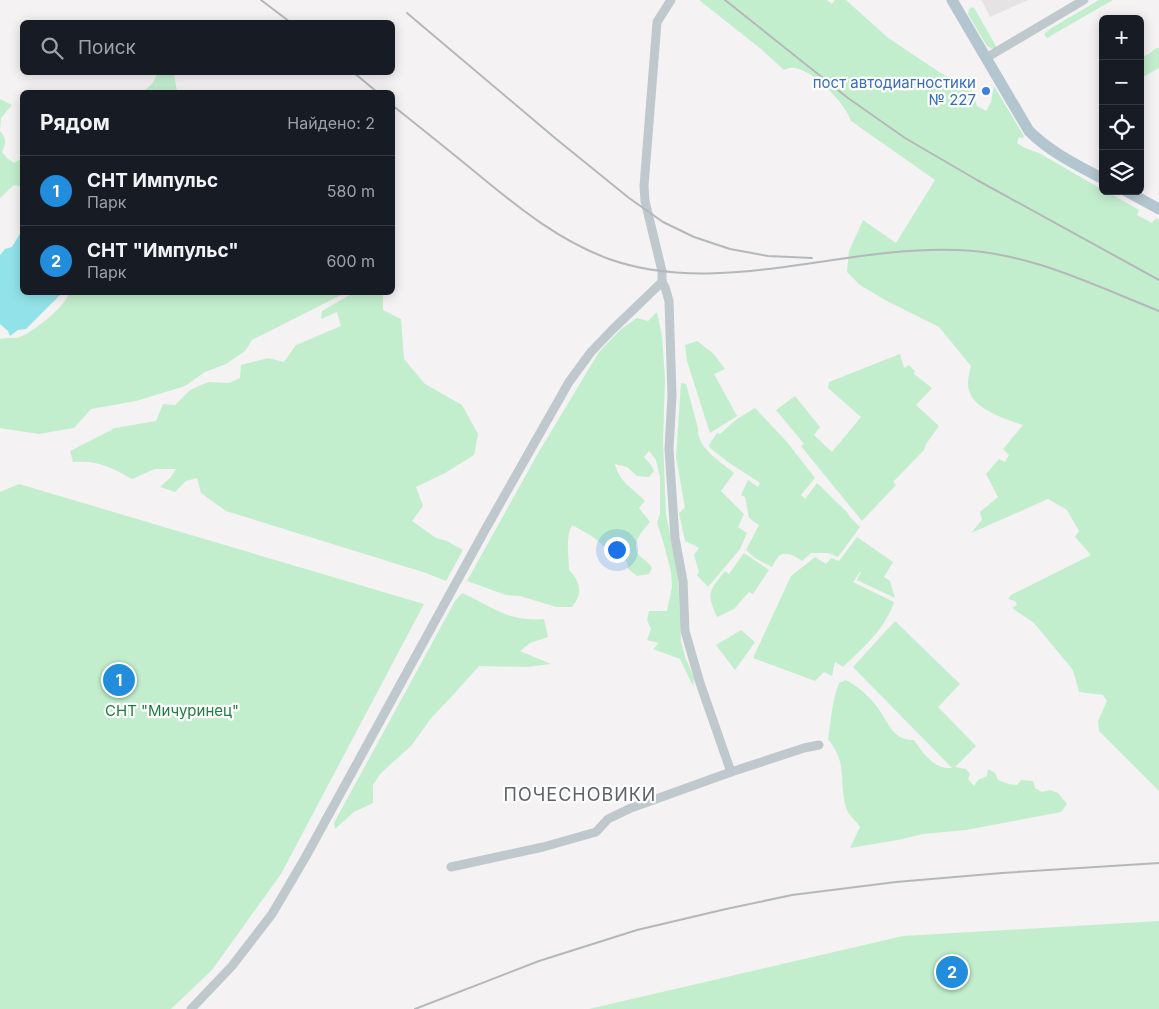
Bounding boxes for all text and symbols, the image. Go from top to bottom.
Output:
map controls [1099,15,1144,195]
button: + [1099,15,1144,60]
search box [20,20,395,75]
icon: search [38,34,66,62]
text: Поиск [78,36,136,59]
button: − [1099,60,1144,105]
place label: пост автодиагностики № 227 [813,73,976,109]
marker: пост автодиагностики № 227 [980,85,992,97]
button: locate [1099,105,1144,150]
text: Рядом [40,110,110,135]
text: Найдено: 2 [287,113,375,133]
button: layers [1099,150,1144,195]
text: СНТ Импульс [87,169,218,192]
text: 1 [53,181,59,201]
text: 580 m [327,181,375,201]
text: Парк [87,192,126,212]
text: СНТ "Импульс" [87,239,239,262]
text: 2 [51,251,61,271]
text: 600 m [326,251,375,271]
text: Парк [87,262,126,282]
your location [604,537,630,563]
pin: 1 [103,661,135,699]
park label: СНТ "Мичуринец" [105,701,239,720]
district label: ПОЧЕСНОВИКИ [504,784,656,805]
pin: 2 [936,953,968,991]

